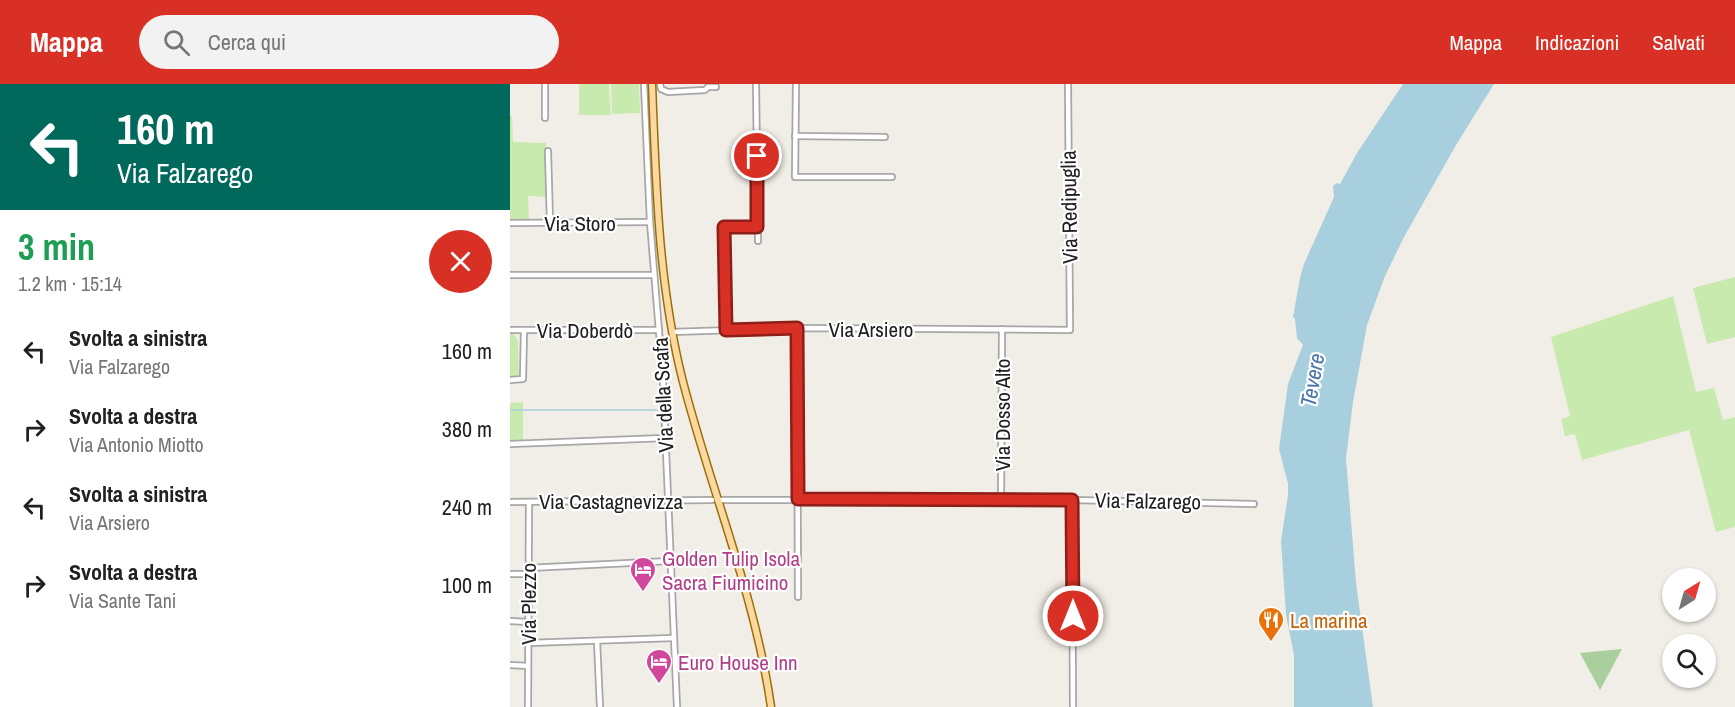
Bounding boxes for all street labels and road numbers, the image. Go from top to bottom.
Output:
street label: Via Redipuglia [1054,150,1084,264]
street label: Via Storo [544,209,616,238]
street label: Via Arsiero [829,315,913,344]
street label: Via Doberdò [537,316,633,345]
street label: Via della Scafa [645,336,681,453]
street label: Via Dosso Alto [988,359,1017,471]
street label: Via Falzarego [1095,486,1201,516]
street label: Via Castagnevizza [539,487,684,516]
street label: Via Plezzo [514,563,543,645]

